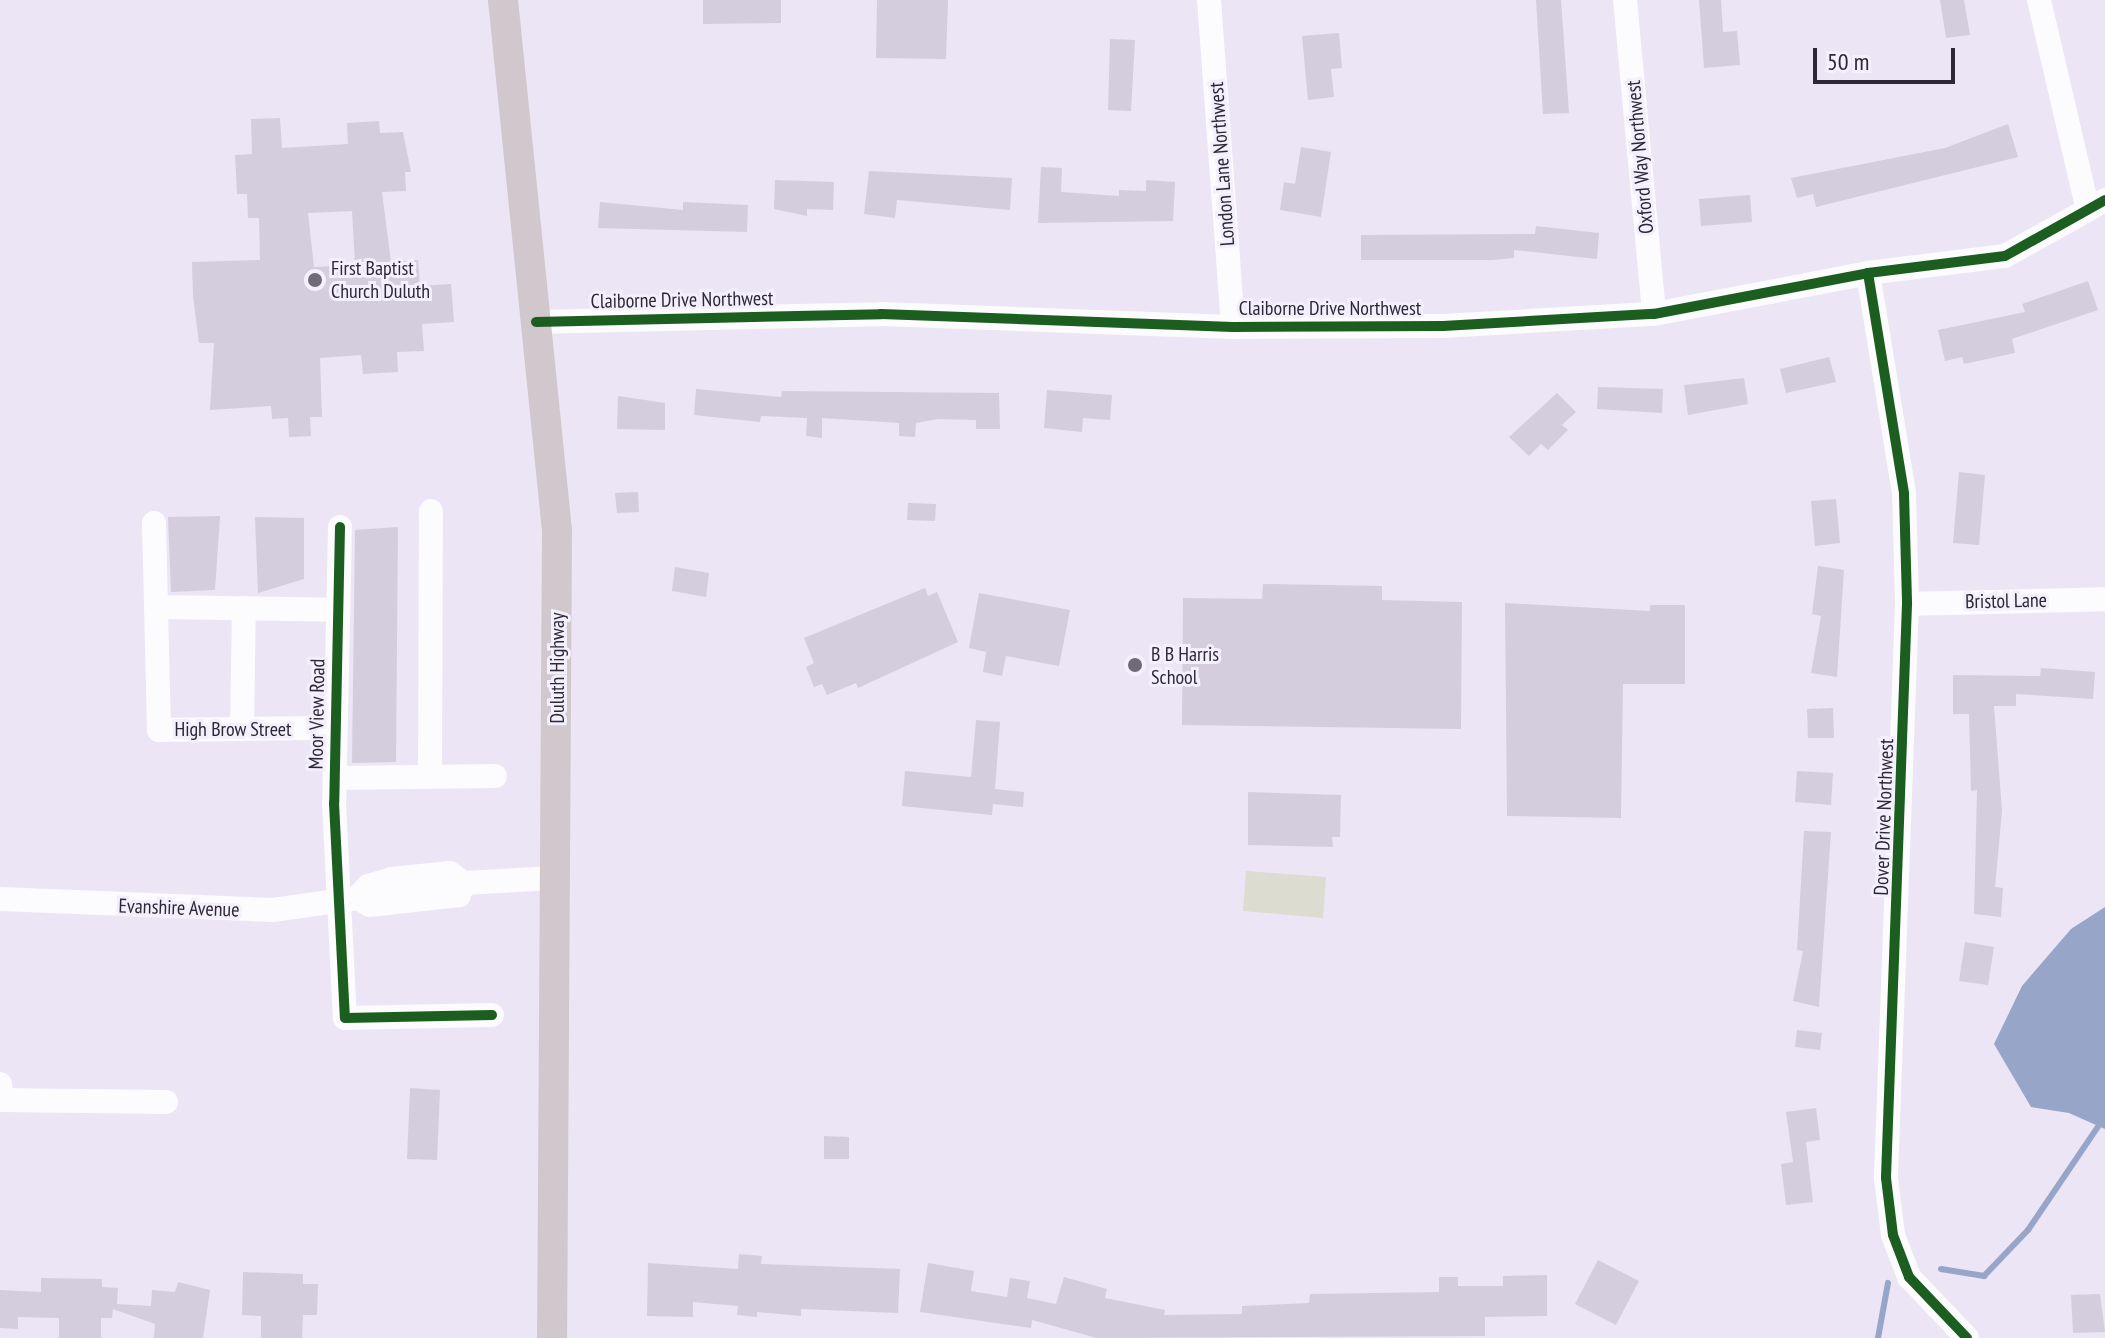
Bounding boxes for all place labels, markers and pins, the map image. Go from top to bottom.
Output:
place label: First Baptist Church Duluth [331,256,430,303]
marker: First Baptist Church Duluth [306,271,324,289]
place label: B B Harris School [1151,642,1219,689]
marker: B B Harris School [1126,656,1144,674]

